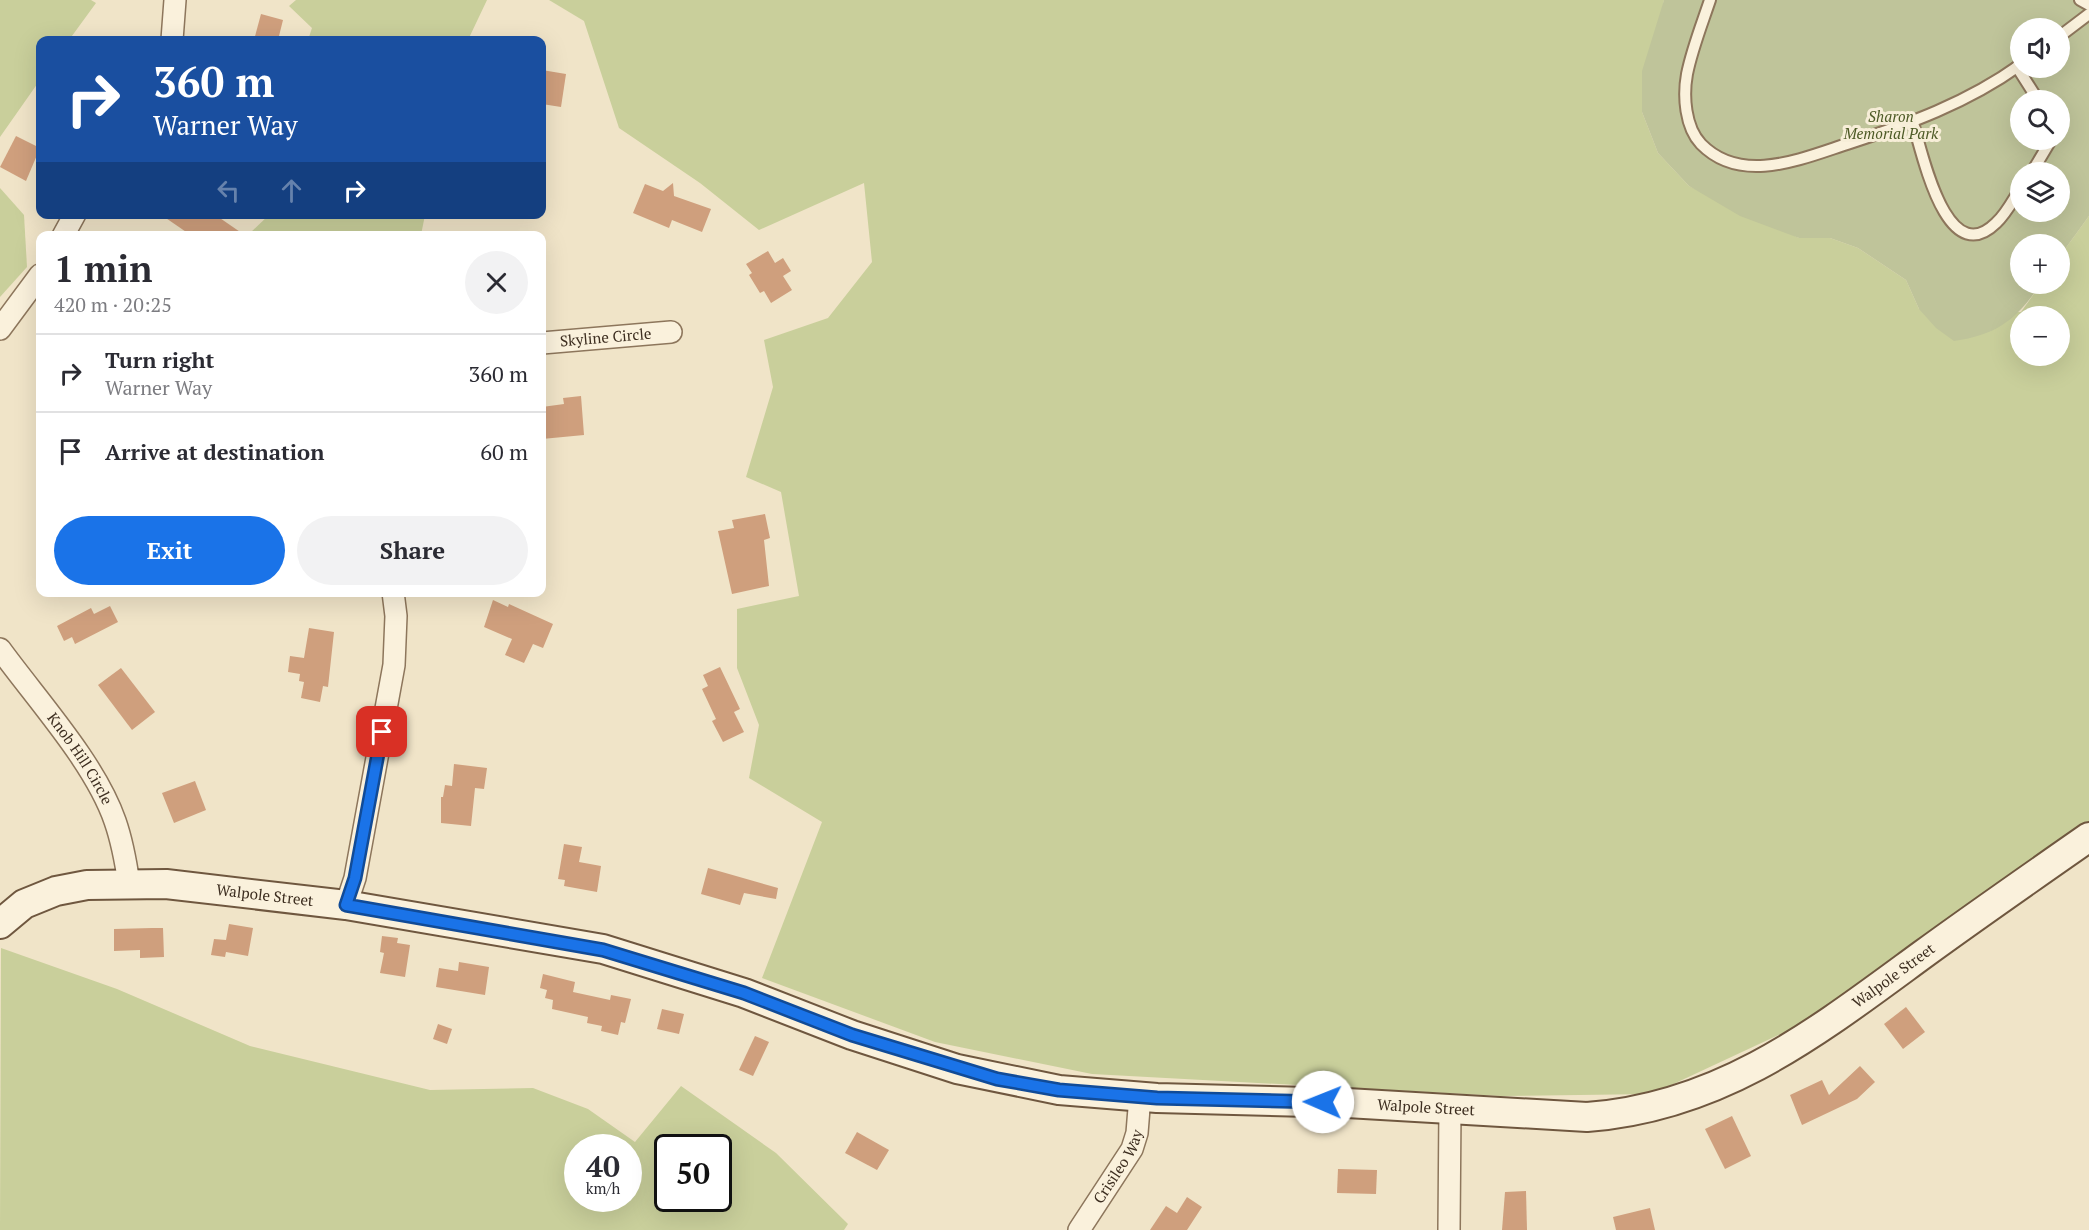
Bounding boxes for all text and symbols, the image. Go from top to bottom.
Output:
map controls [2010,18,2070,366]
button: sound [2010,18,2070,78]
text: 360 m [153,53,274,109]
icon: right [54,60,132,138]
button: search [2010,90,2070,150]
park label: Sharon Memorial Park [1843,106,1939,143]
text: Warner Way [153,107,298,143]
button: layers [2010,162,2070,222]
icon: left [212,174,245,207]
icon: ahead [275,174,308,207]
icon: right [338,174,371,207]
button: + [2010,234,2070,294]
text: 1 min [54,245,152,292]
button: close [465,251,528,314]
text: 420 m · 20:25 [54,291,172,318]
button: − [2010,306,2070,366]
street label: Skyline Circle [559,323,652,350]
text: Turn right [105,345,214,374]
icon: right [54,357,87,390]
text: 360 m [468,359,528,388]
text: Warner Way [105,374,212,401]
icon: arrive [54,435,87,468]
text: Arrive at destination [105,437,324,466]
text: 60 m [480,437,528,466]
button: Exit [54,516,285,585]
button: Share [297,516,528,585]
pin [356,706,407,757]
street label: Knob Hill Circle [43,708,118,807]
icon: arrive [365,715,398,748]
street label: Walpole Street [215,879,315,910]
street label: Walpole Street [1848,938,1939,1012]
position arrow [1291,1070,1355,1134]
street label: Walpole Street [1377,1094,1476,1119]
street label: Crisileo Way [1088,1126,1147,1207]
speed limit sign: 50 [654,1134,732,1212]
text: 40 [586,1146,620,1186]
text: km/h [586,1178,620,1198]

